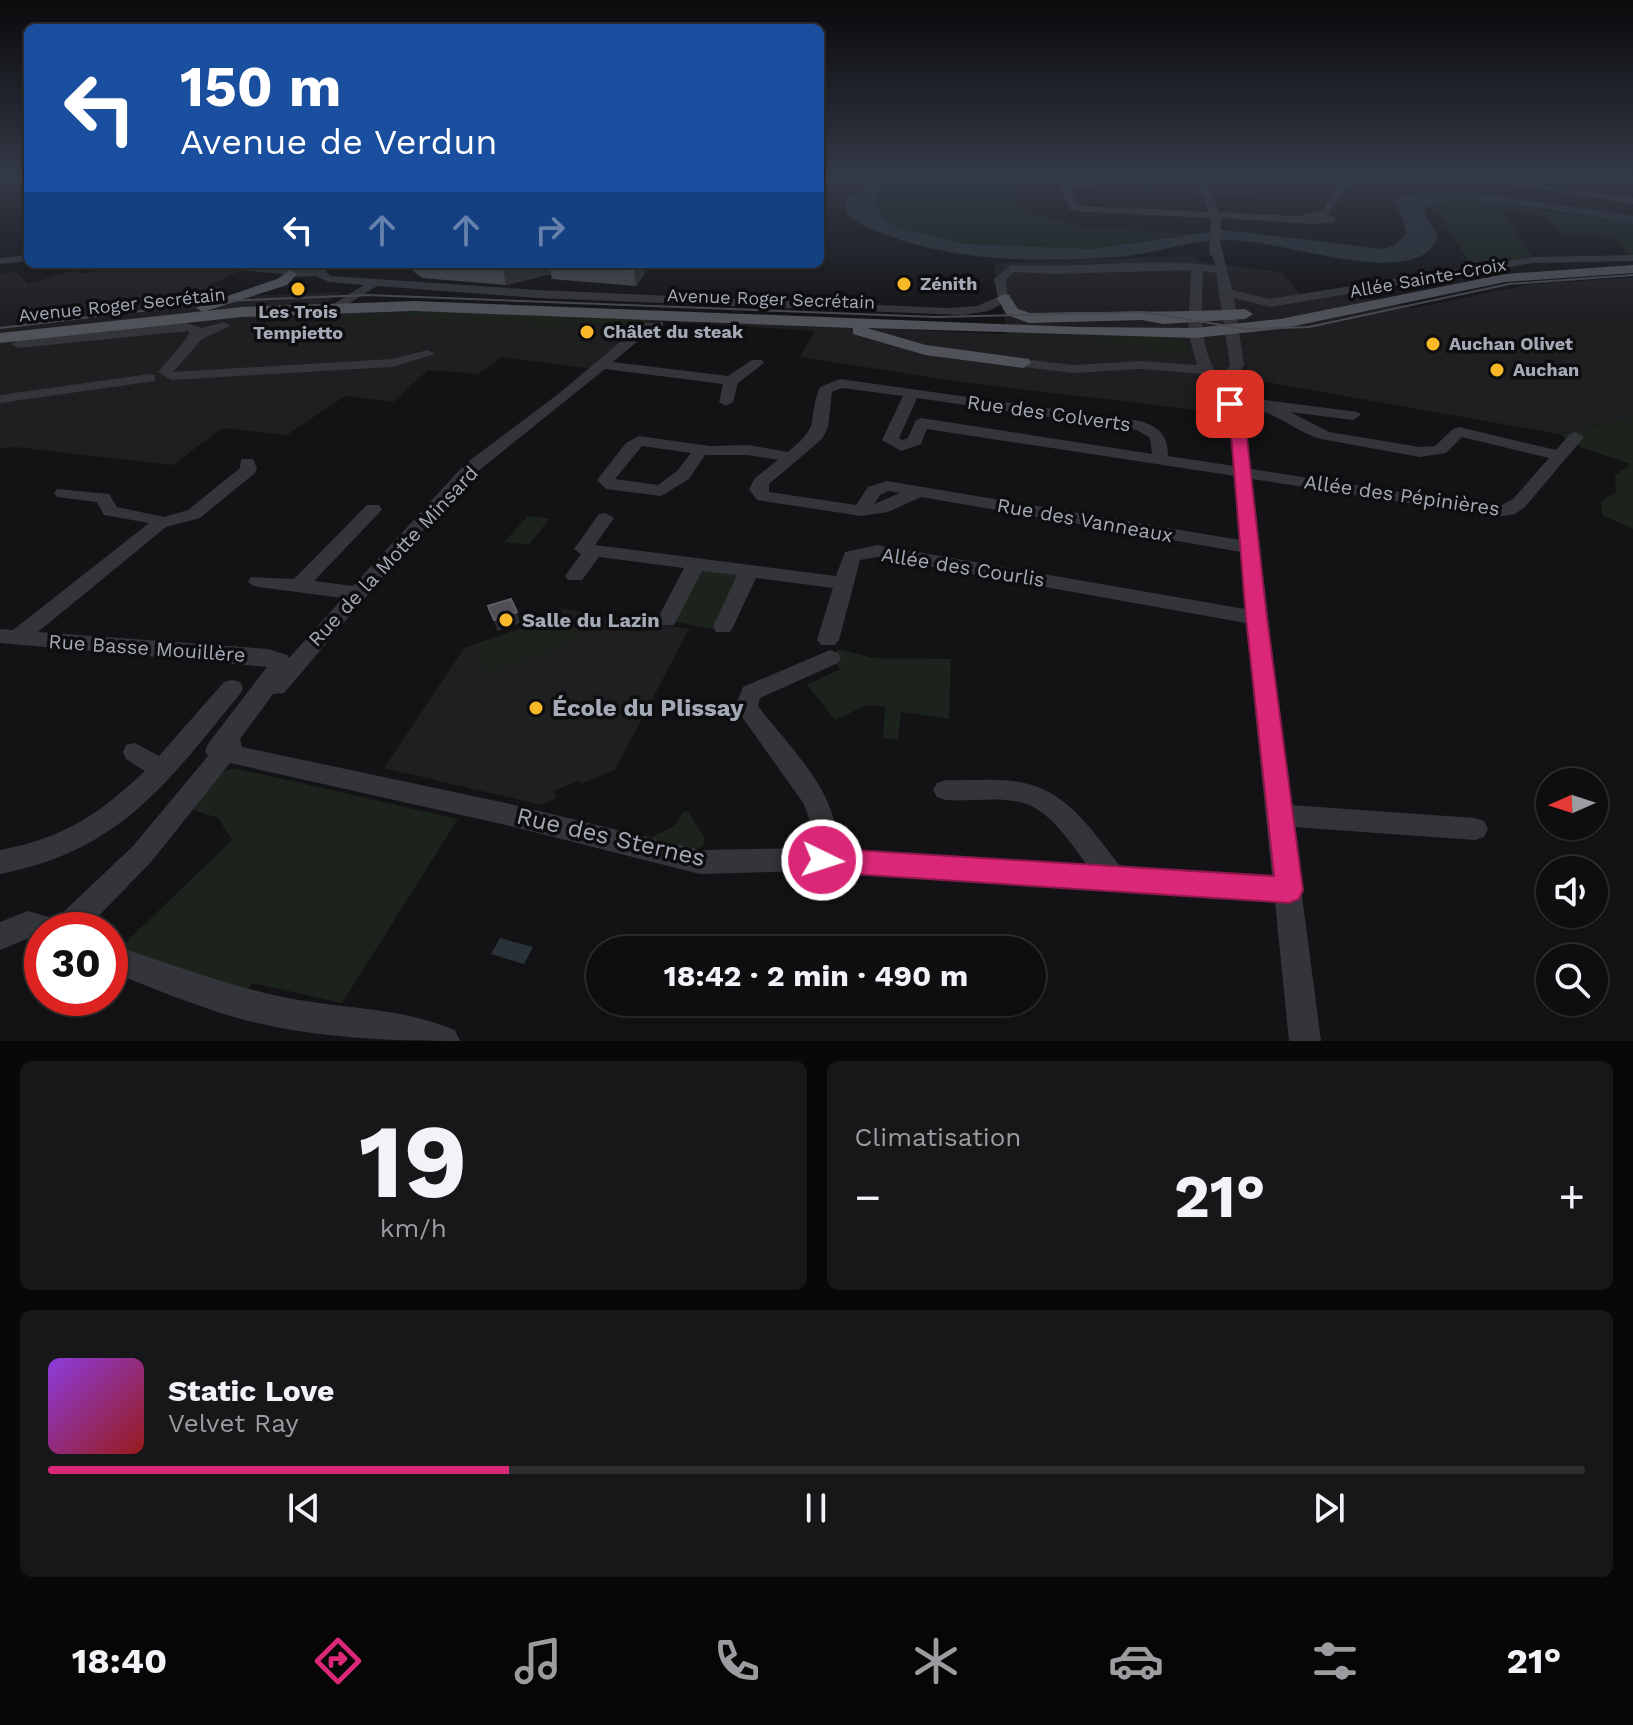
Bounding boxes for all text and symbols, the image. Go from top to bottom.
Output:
text: 150 m [180,54,342,120]
icon: left [48,56,152,160]
text: Avenue de Verdun [180,121,498,163]
icon: left [276,208,320,252]
icon: ahead [360,208,404,252]
icon: ahead [444,208,488,252]
icon: right [528,208,572,252]
street label: Allée Sainte-Croix [1348,253,1508,302]
place label: Zénith [920,273,977,294]
marker: Zénith [895,275,913,293]
marker: Les Trois Tempietto [289,280,307,298]
street label: Avenue Roger Secrétain [17,283,227,326]
street label: Avenue Roger Secrétain [667,284,875,313]
place label: Les Trois Tempietto [253,301,343,343]
place label: Châlet du steak [603,321,744,342]
marker: Châlet du steak [578,323,596,341]
place label: Auchan Olivet [1449,333,1573,354]
marker: Auchan Olivet [1424,335,1442,353]
place label: Auchan [1513,359,1579,380]
marker: Auchan [1488,361,1506,379]
pin [1196,370,1264,438]
icon: arrive [1208,382,1252,426]
street label: Rue des Colverts [966,390,1132,436]
street label: Rue de la Motte Minsard [303,461,483,651]
street label: Allée des Pépinières [1303,469,1501,521]
street label: Rue des Vanneaux [995,493,1175,547]
street label: Allée des Courlis [880,542,1046,592]
place label: Salle du Lazin [522,608,660,632]
marker: Salle du Lazin [497,611,515,629]
street label: Rue Basse Mouillère [48,629,246,667]
place label: École du Plissay [552,694,744,722]
marker: École du Plissay [527,699,545,717]
north arrow [1536,768,1608,840]
map controls [1536,768,1608,1016]
street label: Rue des Sternes [514,802,708,872]
position arrow [780,818,864,902]
button: sound [1536,856,1608,928]
speed limit sign: 30 [24,912,128,1016]
button: search [1536,944,1608,1016]
text: 18:42 · 2 min · 490 m [664,958,968,993]
text: 19 [359,1100,468,1222]
text: Climatisation [855,1122,1021,1152]
text: 21° [1174,1161,1265,1232]
text: − [855,1171,881,1223]
text: + [1558,1171,1585,1223]
text: km/h [380,1213,447,1243]
text: Static Love [168,1373,334,1408]
text: Velvet Ray [168,1408,299,1438]
icon: previous [282,1486,326,1530]
icon: pause [794,1486,838,1530]
icon: next [1307,1486,1351,1530]
icon: directions [310,1633,366,1689]
icon: music [510,1633,566,1689]
icon: phone [709,1633,765,1689]
icon: climate [908,1633,964,1689]
icon: car [1108,1633,1164,1689]
icon: filters [1307,1633,1363,1689]
text: 18:40 [72,1640,167,1682]
text: 21° [1506,1640,1561,1682]

